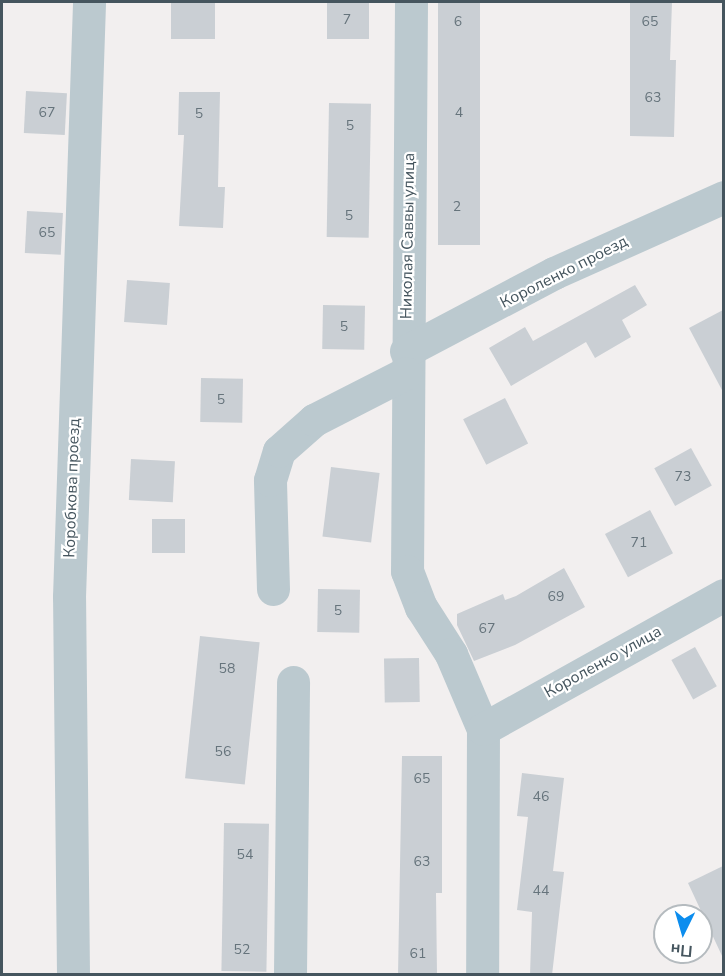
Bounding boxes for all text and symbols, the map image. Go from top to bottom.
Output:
house number: 7 [343,12,351,28]
house number: 6 [454,14,462,30]
house number: 65 [642,14,658,30]
house number: 63 [645,90,661,106]
house number: 67 [39,105,55,121]
house number: 4 [455,105,463,121]
house number: 5 [195,106,203,122]
house number: 5 [346,118,354,134]
street label: Николая Саввы улица [397,153,419,319]
house number: 2 [453,199,461,215]
house number: 5 [345,208,353,224]
house number: 65 [39,225,55,241]
street label: Короленко проезд [497,232,631,312]
house number: 5 [340,319,348,335]
house number: 5 [217,392,225,408]
street label: Коробкова проезд [60,418,84,558]
house number: 73 [675,469,691,485]
house number: 71 [631,535,647,551]
house number: 69 [548,589,564,605]
house number: 5 [334,603,342,619]
house number: 67 [479,621,495,637]
street label: Короленко улица [541,622,665,702]
house number: 58 [219,661,235,677]
house number: 56 [215,744,231,760]
house number: 65 [414,771,430,787]
house number: 46 [533,789,549,805]
house number: 54 [237,847,253,863]
house number: 63 [414,854,430,870]
house number: 44 [533,883,549,899]
north arrow [653,904,713,964]
text: Пн [670,938,694,962]
house number: 52 [234,942,250,958]
house number: 61 [410,946,426,962]

